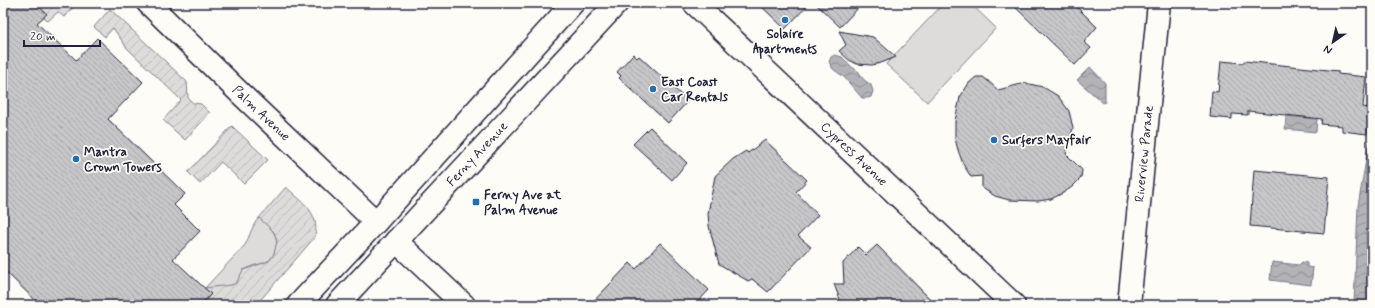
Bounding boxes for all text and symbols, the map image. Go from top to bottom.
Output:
marker: Solaire Apartments [780,15,790,25]
scale bar [24,22,100,48]
north arrow [1313,22,1353,62]
place label: Solaire Apartments [753,26,817,59]
text: 20 m [30,29,56,45]
text: N [1321,42,1335,57]
place label: East Coast Car Rentals [661,74,728,106]
street label: Palm Avenue [229,82,294,145]
marker: East Coast Car Rentals [648,84,658,94]
street label: Riverview Parade [1131,105,1157,203]
street label: Ferny Avenue [443,118,511,190]
street label: Cypress Avenue [817,118,891,190]
place label: Surfers Mayfair [1002,132,1092,149]
marker: Surfers Mayfair [989,135,999,145]
place label: Mantra Crown Towers [84,144,162,176]
marker: Mantra Crown Towers [71,154,81,164]
place label: Ferny Ave at Palm Avenue [484,187,561,219]
marker: Ferny Ave at Palm Avenue [471,197,481,207]

